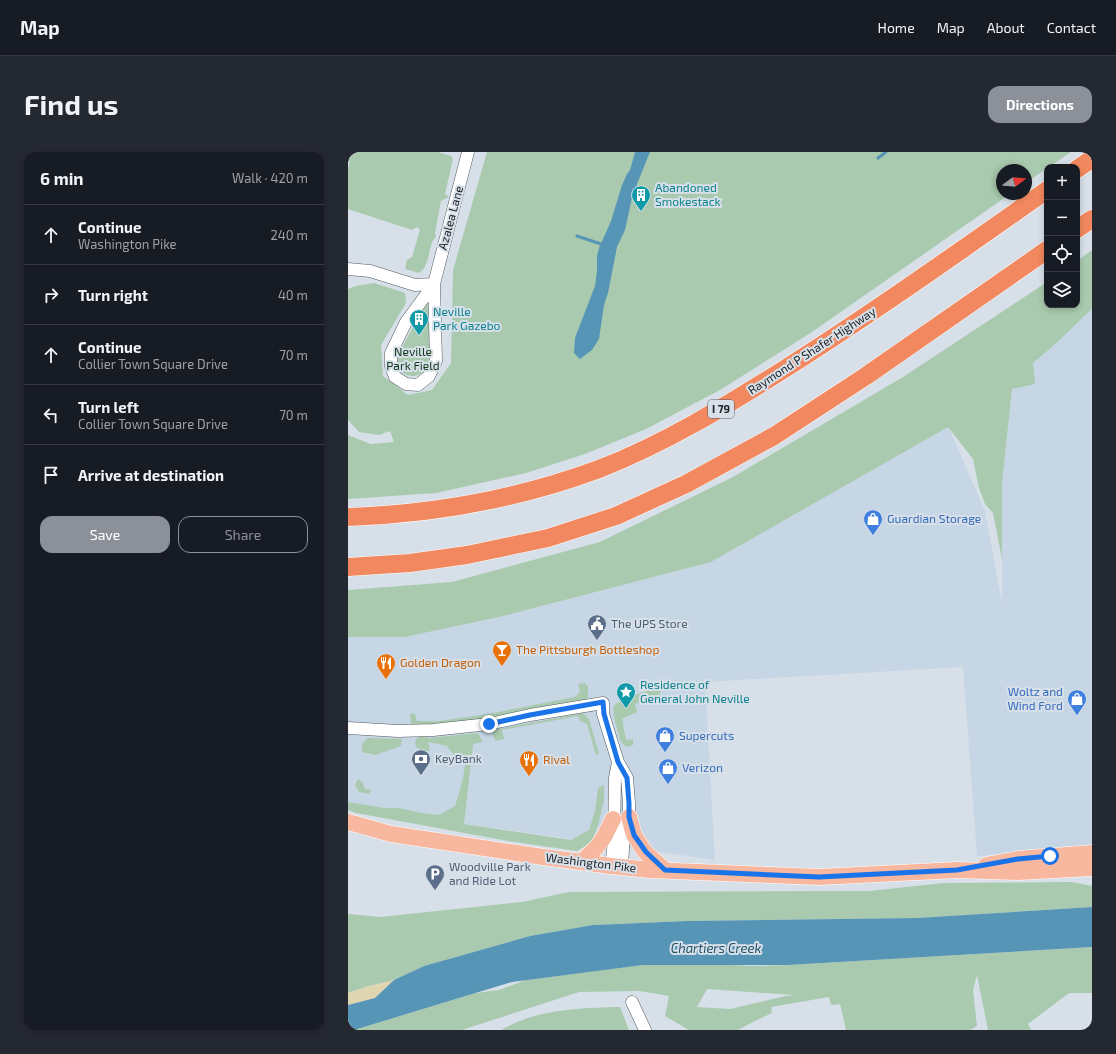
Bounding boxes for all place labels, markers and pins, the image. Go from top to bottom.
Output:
place label: Abandoned Smokestack [655,180,721,208]
building icon: Abandoned Smokestack [630,184,652,212]
place label: Neville Park Gazebo [433,304,501,332]
building icon: Neville Park Gazebo [408,308,430,336]
shop icon: Guardian Storage [862,508,884,536]
place label: Guardian Storage [887,511,981,525]
public building icon: The UPS Store [586,613,608,641]
place label: The UPS Store [611,616,688,630]
bar icon: The Pittsburgh Bottleshop [491,639,513,667]
place label: The Pittsburgh Bottleshop [516,642,659,656]
restaurant icon: Golden Dragon [375,652,397,680]
place label: Golden Dragon [400,655,481,669]
place label: Residence of General John Neville [640,677,750,705]
place icon: Residence of General John Neville [615,681,637,709]
place label: Woltz and Wind Ford [1007,684,1063,712]
shop icon: Woltz and Wind Ford [1066,688,1088,716]
shop icon: Supercuts [654,725,676,753]
place label: Supercuts [679,728,734,742]
bank icon: KeyBank [410,748,432,776]
restaurant icon: Rival [518,749,540,777]
place label: KeyBank [435,751,482,765]
place label: Rival [543,752,570,766]
shop icon: Verizon [657,757,679,785]
place label: Verizon [682,760,723,774]
place label: Woodville Park and Ride Lot [449,859,531,887]
parking icon: Woodville Park and Ride Lot [424,863,446,891]

